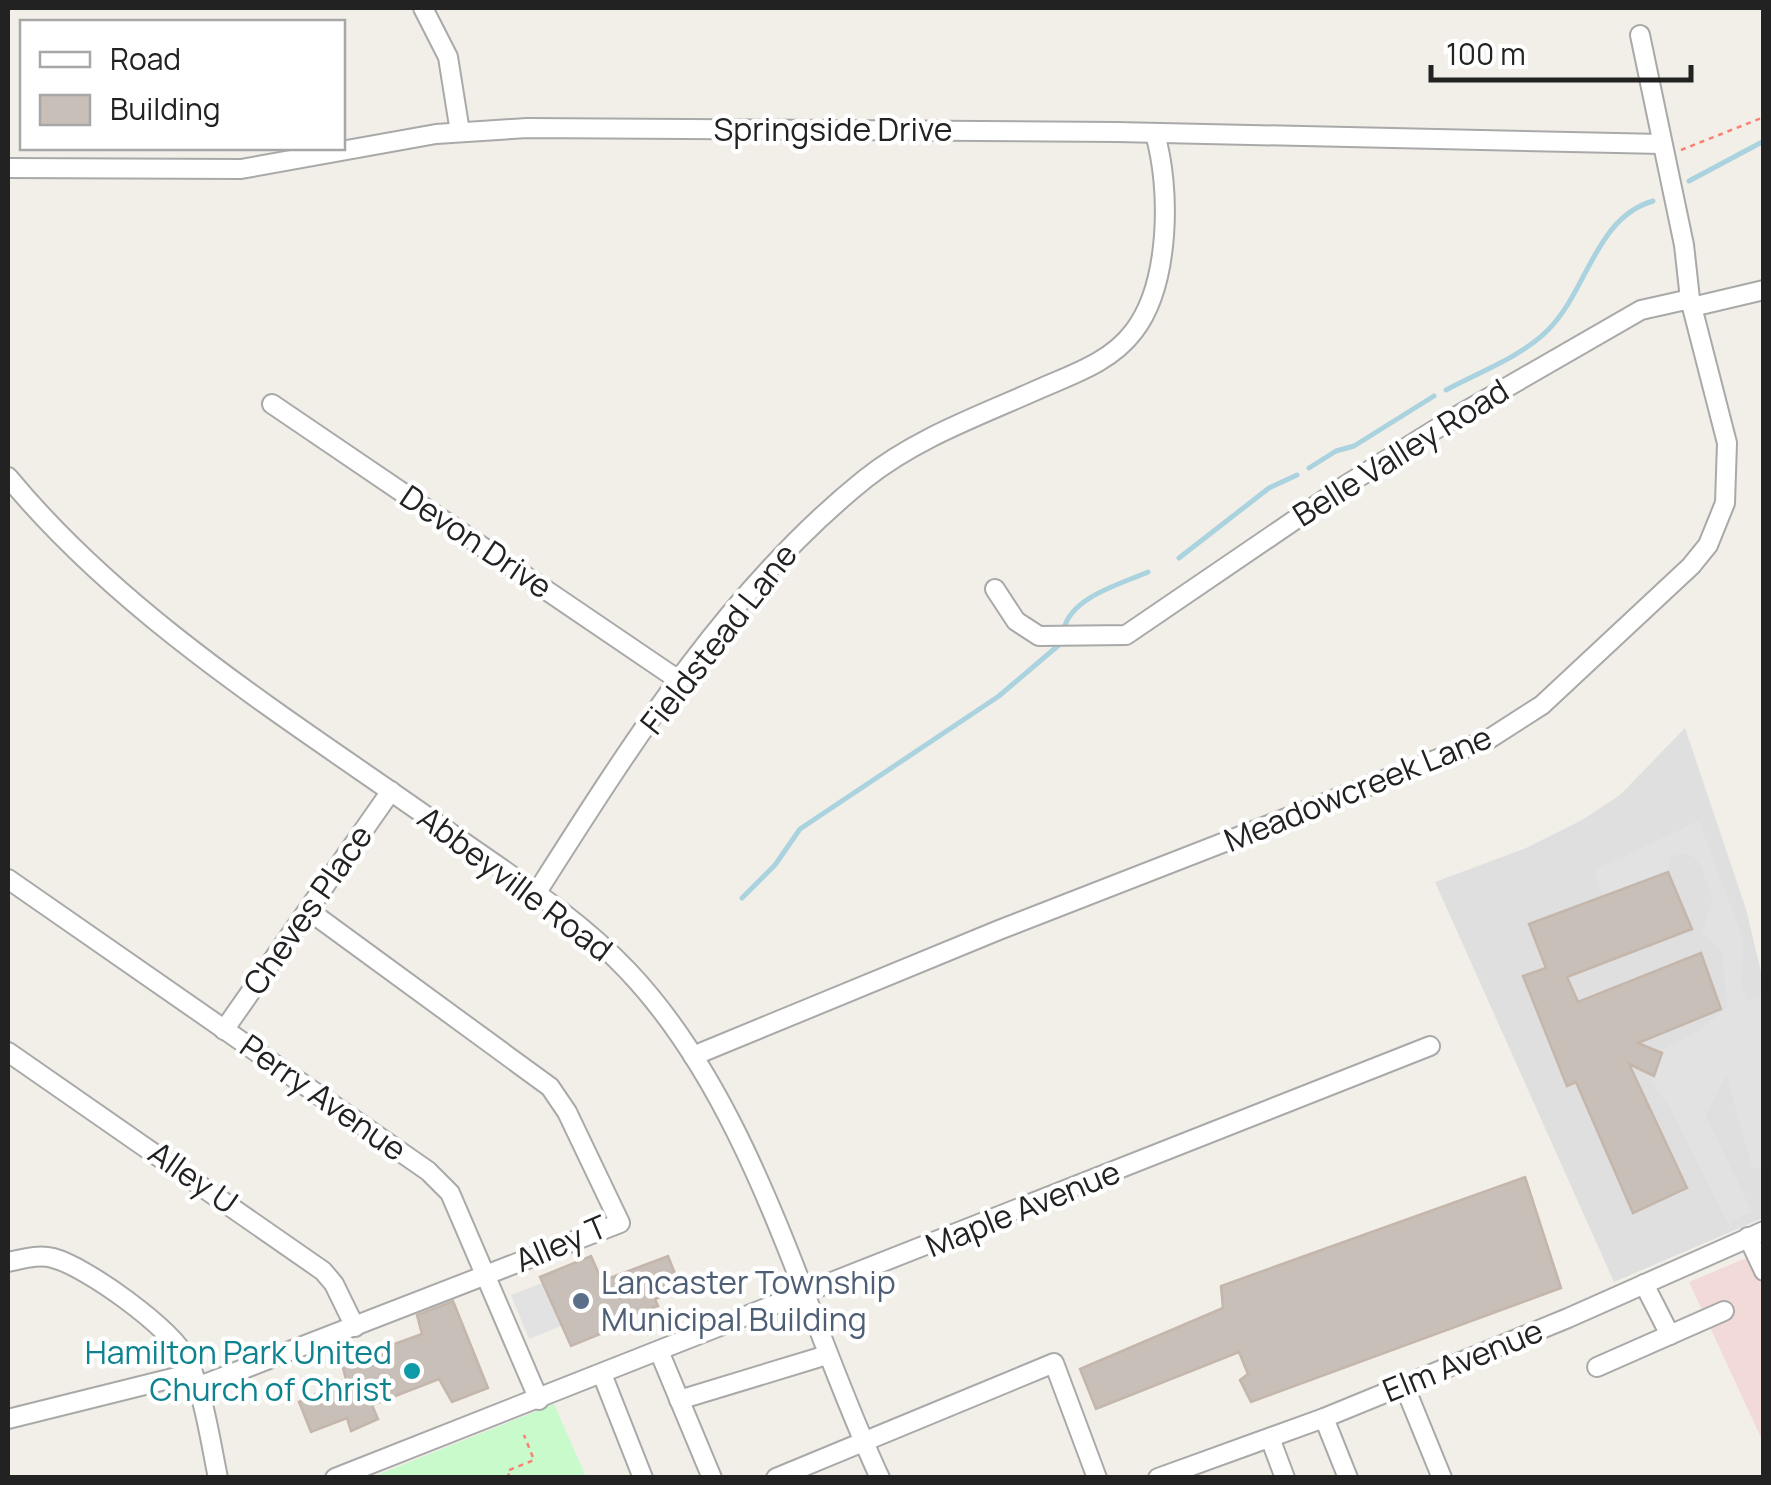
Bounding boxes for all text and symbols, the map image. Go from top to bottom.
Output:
legend [20,20,345,150]
scale bar [1431,20,1691,82]
text: 100 m [1446,33,1526,74]
text: Road [110,38,181,79]
text: Building [110,88,221,129]
street label: Springside Drive [714,107,952,151]
street label: Belle Valley Road [1284,368,1517,536]
street label: Devon Drive [392,474,561,608]
street label: Fieldstead Lane [630,534,807,743]
street label: Meadowcreek Lane [1217,714,1498,862]
street label: Abbeyville Road [409,796,622,971]
street label: Cheves Place [232,816,382,1003]
street label: Perry Avenue [232,1024,415,1171]
street label: Alley U [140,1131,247,1224]
street label: Maple Avenue [919,1149,1126,1267]
street label: Alley T [508,1204,613,1282]
place label: Lancaster Township Municipal Building [601,1260,896,1341]
marker: Lancaster Township Municipal Building [570,1290,592,1312]
street label: Elm Avenue [1376,1308,1549,1412]
place label: Hamilton Park United Church of Christ [85,1330,392,1411]
marker: Hamilton Park United Church of Christ [401,1360,423,1382]

